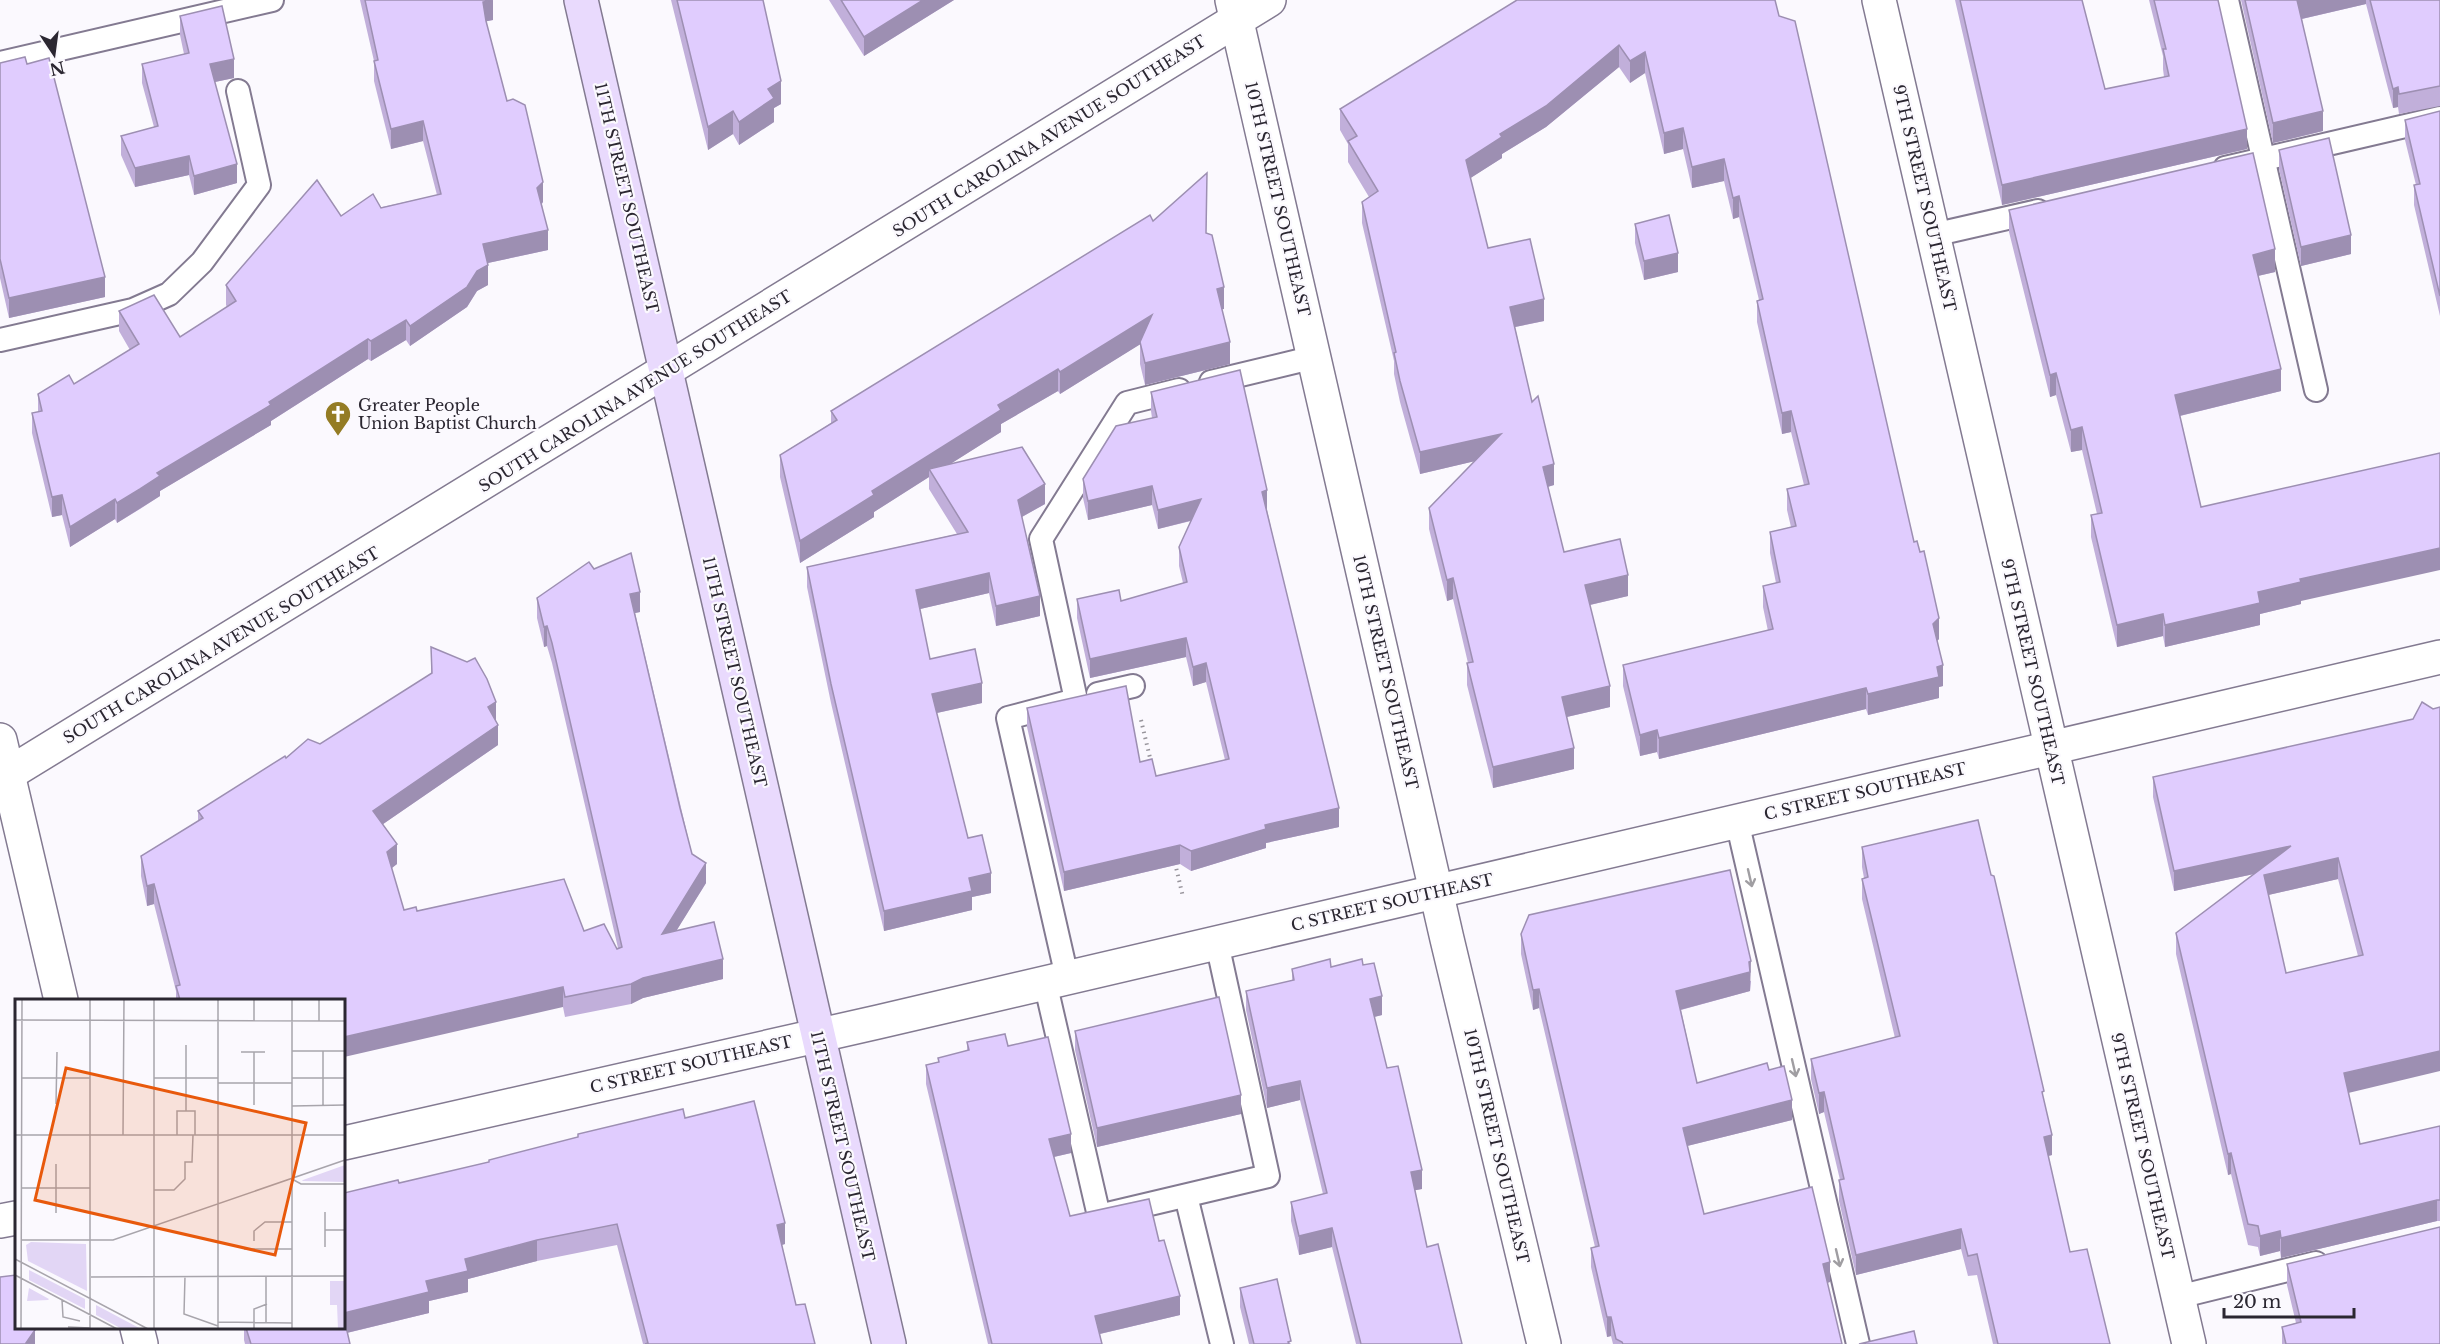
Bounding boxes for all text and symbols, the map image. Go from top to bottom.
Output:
north arrow [24,24,84,84]
street label: SOUTH CAROLINA AVENUE SOUTHEAST [889,31,1209,241]
text: N [48,57,67,80]
street label: 10TH STREET SOUTHEAST [1241,80,1315,318]
street label: 11TH STREET SOUTHEAST [591,81,663,315]
street label: 9TH STREET SOUTHEAST [1889,83,1961,313]
street label: SOUTH CAROLINA AVENUE SOUTHEAST [475,286,795,496]
place label: Greater People Union Baptist Church [358,395,537,433]
church icon: Greater People Union Baptist Church [323,399,353,437]
street label: SOUTH CAROLINA AVENUE SOUTHEAST [59,542,383,748]
street label: 10TH STREET SOUTHEAST [1349,553,1423,791]
street label: 11TH STREET SOUTHEAST [699,555,771,789]
street label: 9TH STREET SOUTHEAST [1997,557,2069,787]
street label: C STREET SOUTHEAST [1762,758,1968,824]
one-way arrow [1745,868,1757,887]
street label: C STREET SOUTHEAST [1289,869,1495,935]
inset map [15,999,345,1329]
street label: 10TH STREET SOUTHEAST [1460,1027,1534,1265]
street label: 11TH STREET SOUTHEAST [807,1029,879,1263]
street label: C STREET SOUTHEAST [588,1031,794,1097]
street label: 9TH STREET SOUTHEAST [2107,1031,2179,1261]
one-way arrow [1789,1058,1801,1077]
one-way arrow [1833,1248,1844,1267]
scale bar [2224,1281,2354,1319]
text: 20 m [2233,1291,2281,1313]

